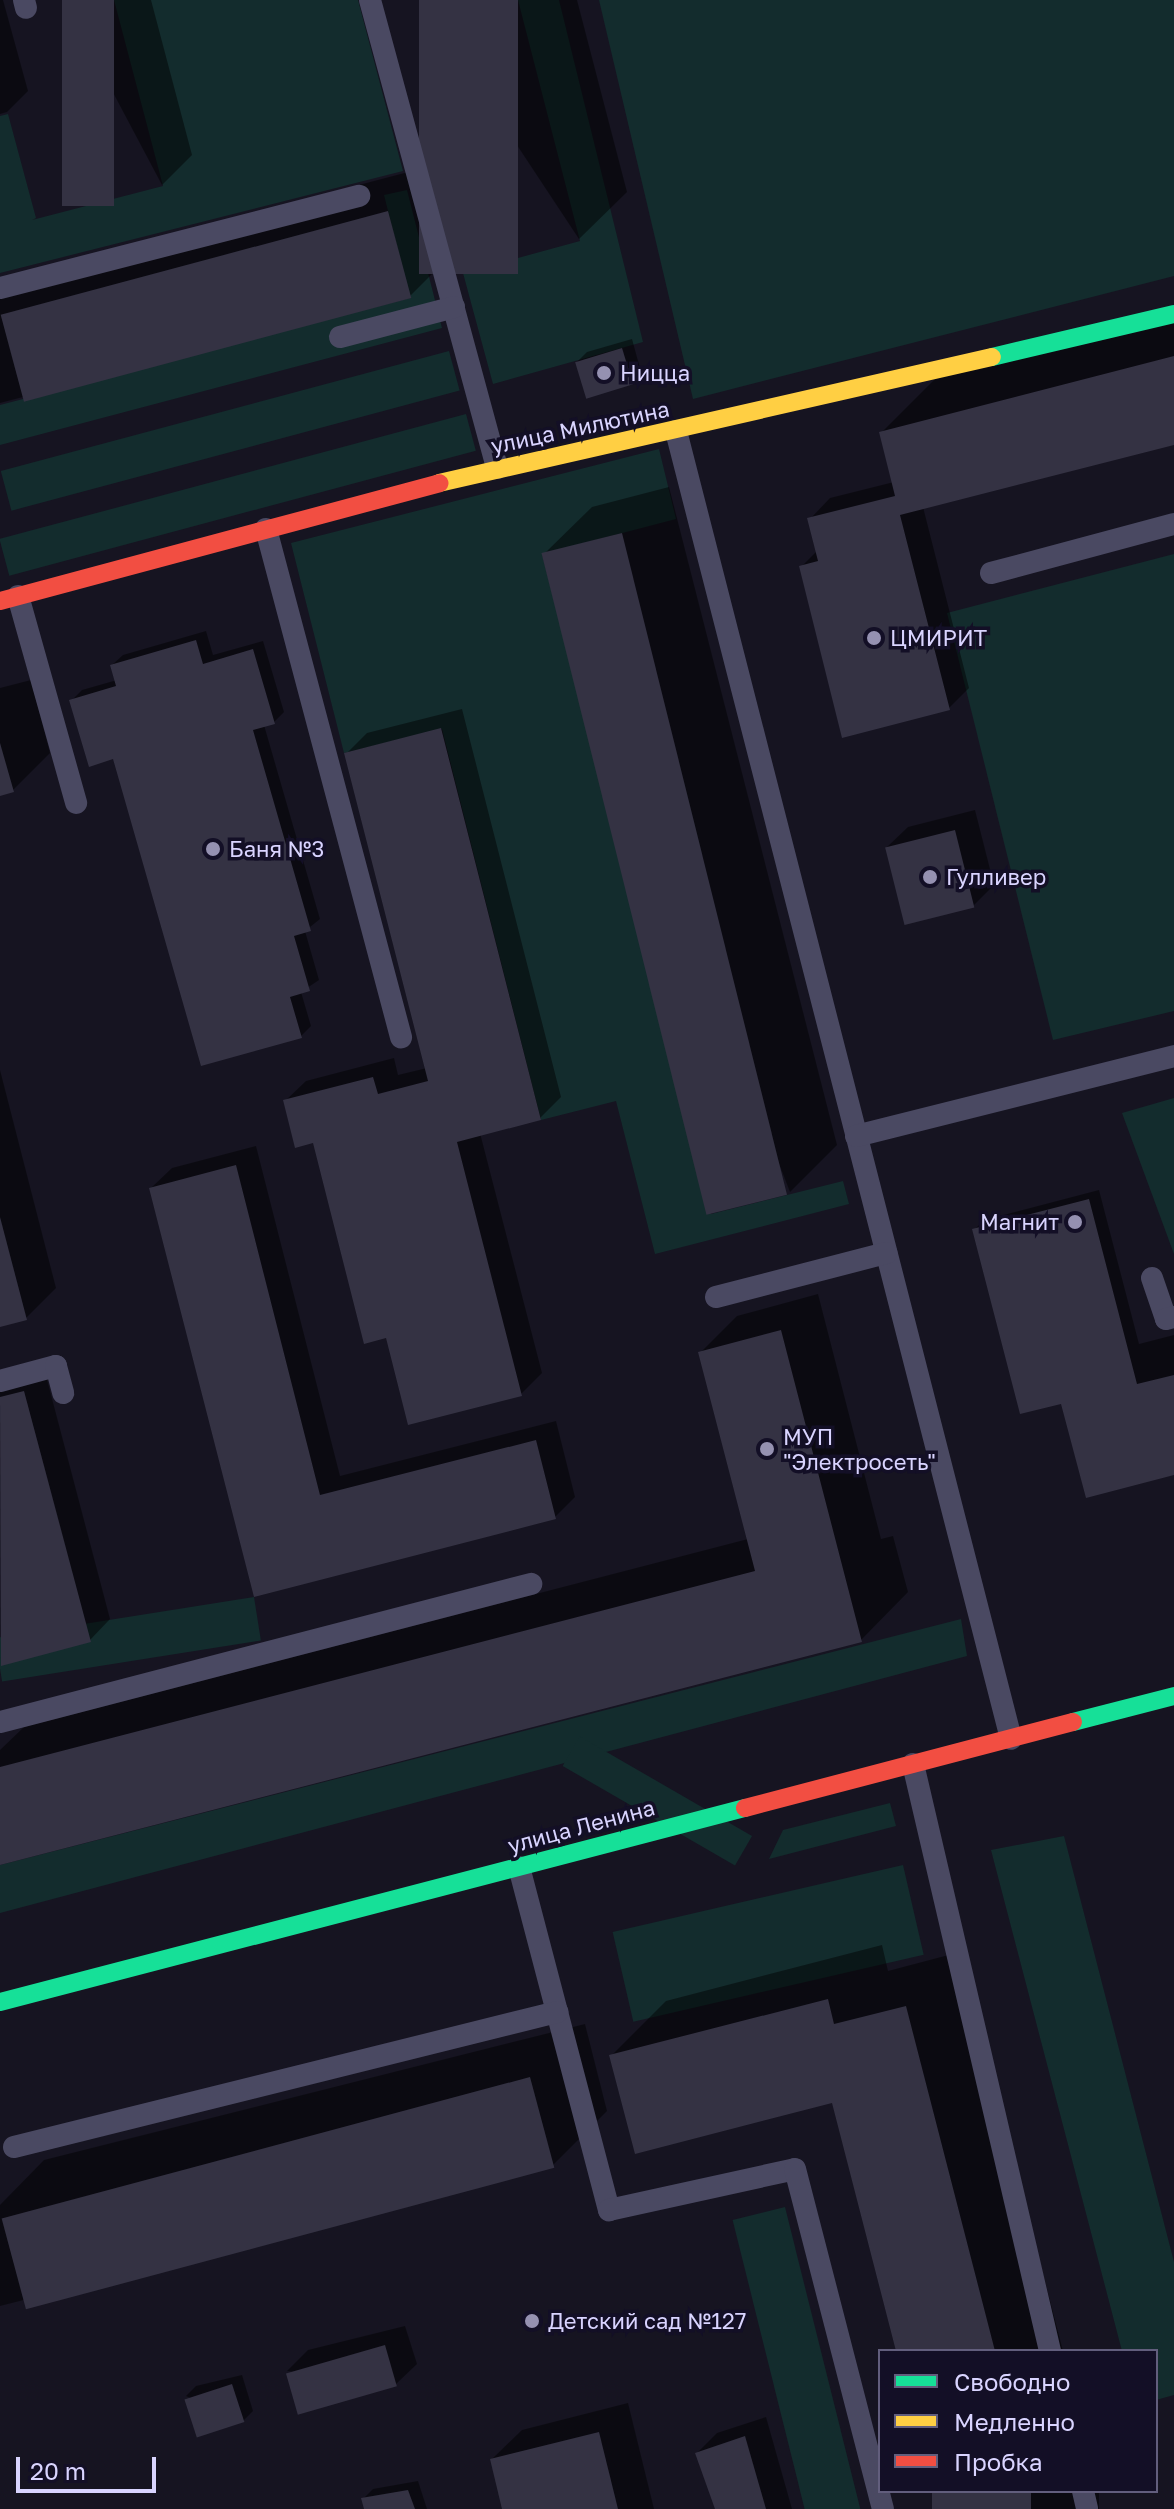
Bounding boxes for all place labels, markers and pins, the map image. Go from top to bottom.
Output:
place label: Ницца [620,360,690,386]
marker: Ницца [595,364,613,382]
place label: ЦМИРИТ [890,625,987,651]
marker: ЦМИРИТ [865,629,883,647]
place label: Баня №3 [229,836,324,862]
marker: Баня №3 [204,840,222,858]
place label: Гулливер [946,864,1046,890]
marker: Гулливер [921,868,939,886]
place label: Магнит [980,1209,1059,1235]
marker: Магнит [1066,1213,1084,1231]
place label: МУП "Электросеть" [783,1423,936,1474]
marker: МУП "Электросеть" [758,1440,776,1458]
place label: Детский сад №127 [548,2308,746,2334]
marker: Детский сад №127 [523,2312,541,2330]

